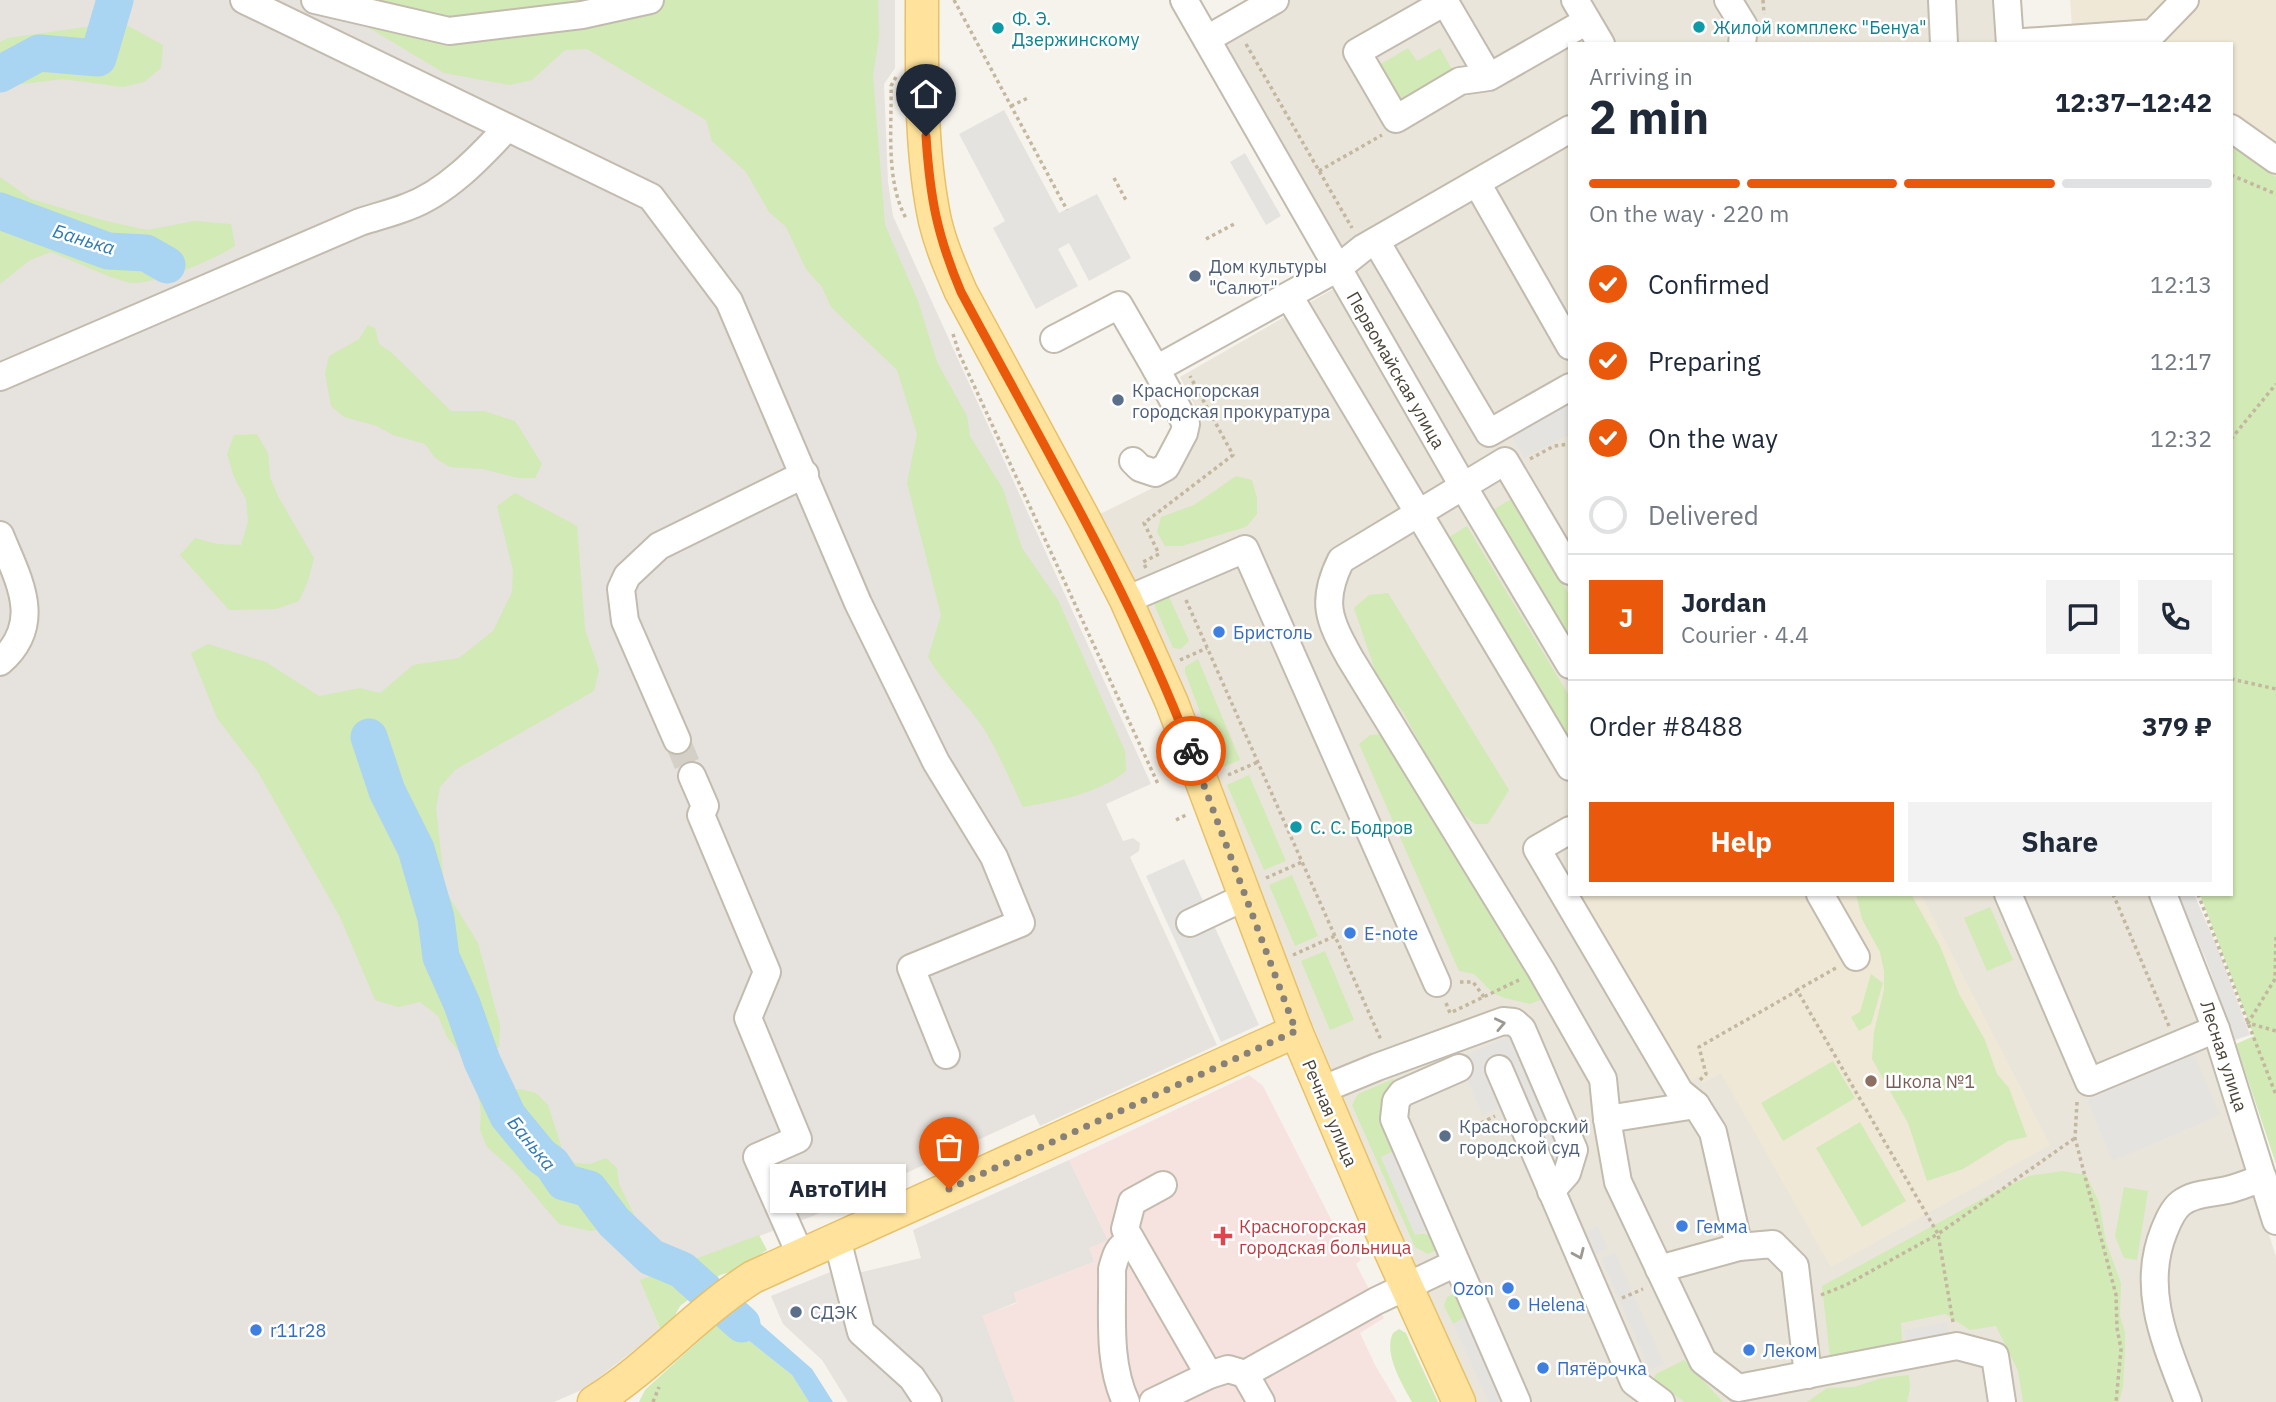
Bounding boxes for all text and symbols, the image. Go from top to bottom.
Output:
place label: Ф. Э. Дзержинскому [1012,7,1139,51]
place label: Жилой комплекс "Бенуа" [1713,16,1927,39]
marker: Жилой комплекс "Бенуа" [1691,19,1707,35]
marker: Ф. Э. Дзержинскому [990,20,1006,36]
text: Arriving in [1589,61,1693,91]
pin [896,64,956,136]
icon: home [907,75,945,113]
text: 12:37–12:42 [2055,85,2212,119]
text: 2 min [1589,87,1709,147]
text: On the way · 220 m [1589,198,1789,228]
water label: Банька [50,218,118,260]
place label: Дом культуры "Салют" [1209,255,1327,299]
icon: check [1589,265,1627,303]
text: Confirmed [1648,267,1770,301]
marker: Дом культуры "Салют" [1187,268,1203,284]
text: 12:13 [2150,269,2212,299]
street label: Первомайская улица [1342,287,1451,453]
icon: check [1589,342,1627,380]
text: Preparing [1648,344,1761,378]
text: 12:17 [2150,346,2212,376]
place label: Красногорская городская прокуратура [1132,379,1331,423]
marker: Красногорская городская прокуратура [1110,392,1126,408]
icon: check [1589,419,1627,457]
text: On the way [1648,421,1778,455]
text: 12:32 [2150,423,2212,453]
text: Delivered [1648,498,1759,532]
button: chat [2046,580,2120,654]
button: phone [2138,580,2212,654]
text: Jordan [1681,585,1767,619]
text: J [1619,600,1633,634]
text: Courier · 4.4 [1681,619,1809,649]
place label: Бристоль [1233,621,1312,644]
marker: Бристоль [1211,624,1227,640]
text: Order #8488 [1589,709,1743,743]
text: 379 ₽ [2142,709,2212,743]
courier [1156,716,1226,786]
icon: bike [1172,732,1210,770]
button: Help [1589,802,1894,882]
button: Share [1908,802,2212,882]
place label: С. С. Бодров [1310,816,1413,839]
marker: С. С. Бодров [1288,819,1304,835]
place label: E-note [1364,922,1418,945]
marker: E-note [1342,925,1358,941]
street label: Лесная улица [2195,998,2253,1115]
one-way arrow [1494,1018,1506,1033]
street label: Речная улица [1297,1056,1363,1170]
place label: Школа №1 [1885,1070,1975,1093]
marker: Школа №1 [1863,1073,1879,1089]
water label: Банька [503,1111,561,1175]
place label: Красногорский городской суд [1459,1115,1589,1159]
pin [919,1117,979,1189]
icon: bag [930,1128,968,1166]
marker: Красногорский городской суд [1437,1128,1453,1144]
callout: АвтоТИН [771,1164,907,1214]
text: АвтоТИН [789,1173,887,1203]
place label: Красногорская городская больница [1239,1215,1412,1259]
place label: Гемма [1696,1215,1748,1238]
marker: Гемма [1674,1218,1690,1234]
marker: Красногорская городская больница [1213,1226,1233,1246]
one-way arrow [1570,1247,1584,1259]
place label: Ozon [1453,1277,1494,1300]
marker: Ozon [1500,1280,1516,1296]
place label: Helena [1528,1293,1586,1316]
marker: Helena [1506,1296,1522,1312]
place label: СДЭК [810,1301,858,1324]
marker: СДЭК [788,1304,804,1320]
place label: r11r28 [270,1319,326,1342]
marker: r11r28 [248,1322,264,1338]
place label: Леком [1763,1339,1817,1362]
marker: Леком [1741,1342,1757,1358]
place label: Пятёрочка [1557,1357,1647,1380]
marker: Пятёрочка [1535,1360,1551,1376]

